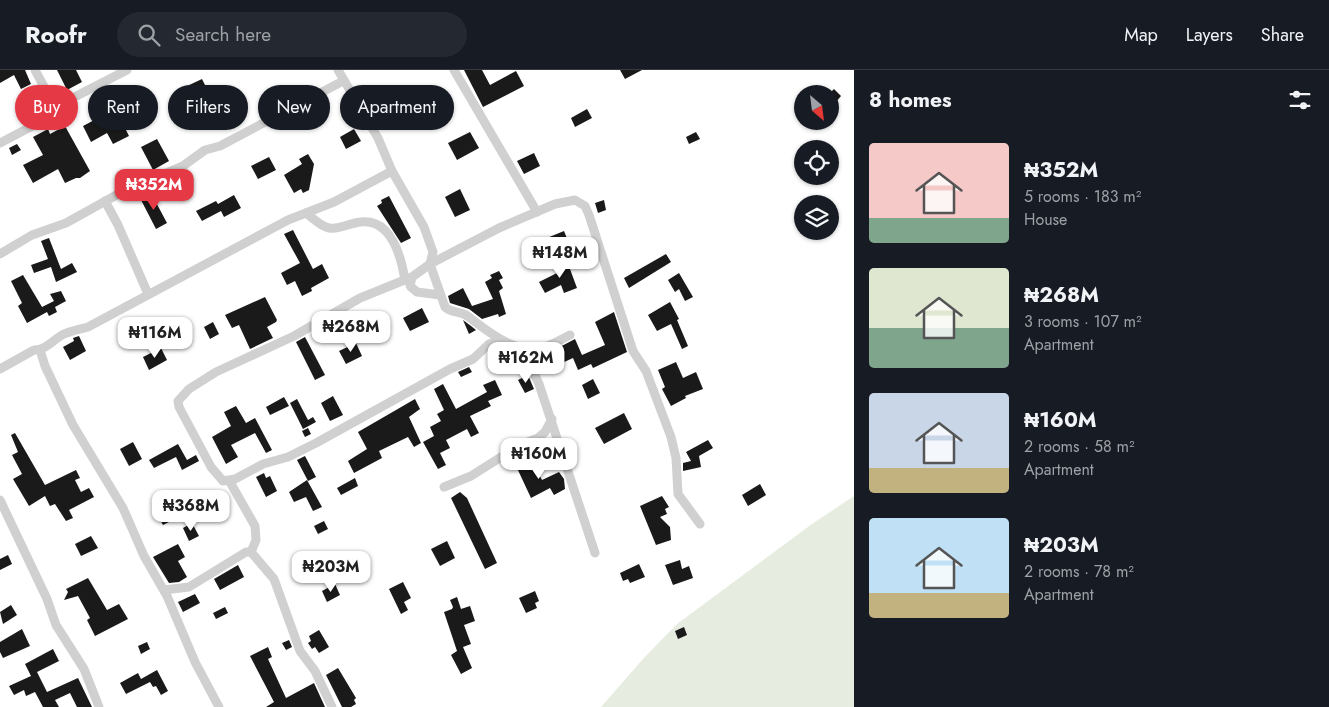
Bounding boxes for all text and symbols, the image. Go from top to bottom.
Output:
search box [117,12,467,57]
text: Roofr [25,17,87,52]
icon: search [135,21,163,49]
text: Search here [175,21,271,48]
text: Map [1124,22,1158,48]
text: Layers [1186,22,1233,48]
text: Share [1261,22,1304,48]
chip: Buy [15,85,78,130]
chip: Rent [88,85,158,130]
chip: Filters [168,85,248,130]
chip: New [258,85,330,130]
chip: Apartment [340,85,454,130]
north arrow [794,85,839,130]
map controls [794,85,839,240]
text: 8 homes [869,85,952,115]
icon: filters [1286,86,1314,114]
button: locate [794,140,839,185]
text: ₦352M [1024,155,1098,185]
icon: home [909,163,969,223]
pin: ₦352M [119,168,189,211]
text: ₦352M [126,173,182,196]
text: 5 rooms · 183 m² [1024,185,1141,208]
button: layers [794,195,839,240]
text: House [1024,208,1067,231]
pin: ₦148M [525,236,595,279]
text: ₦148M [532,241,588,264]
text: ₦268M [1024,280,1099,310]
icon: home [909,288,969,348]
pin: ₦268M [316,310,386,353]
text: 3 rooms · 107 m² [1024,310,1142,333]
text: ₦268M [322,315,380,338]
pin: ₦116M [120,316,190,359]
text: ₦116M [129,321,181,344]
text: Apartment [1024,333,1094,356]
pin: ₦162M [491,342,561,384]
text: ₦162M [498,346,554,369]
text: ₦160M [1024,405,1097,435]
icon: home [909,413,969,473]
text: 2 rooms · 58 m² [1024,435,1135,458]
pin: ₦160M [504,438,574,480]
text: ₦160M [511,442,567,465]
text: Apartment [1024,458,1094,481]
pin: ₦368M [156,490,226,532]
text: ₦368M [163,494,219,517]
text: ₦203M [1024,530,1099,560]
icon: home [909,538,969,598]
pin: ₦203M [296,550,366,593]
text: ₦203M [303,555,359,578]
text: 2 rooms · 78 m² [1024,560,1134,583]
text: Apartment [1024,583,1094,606]

